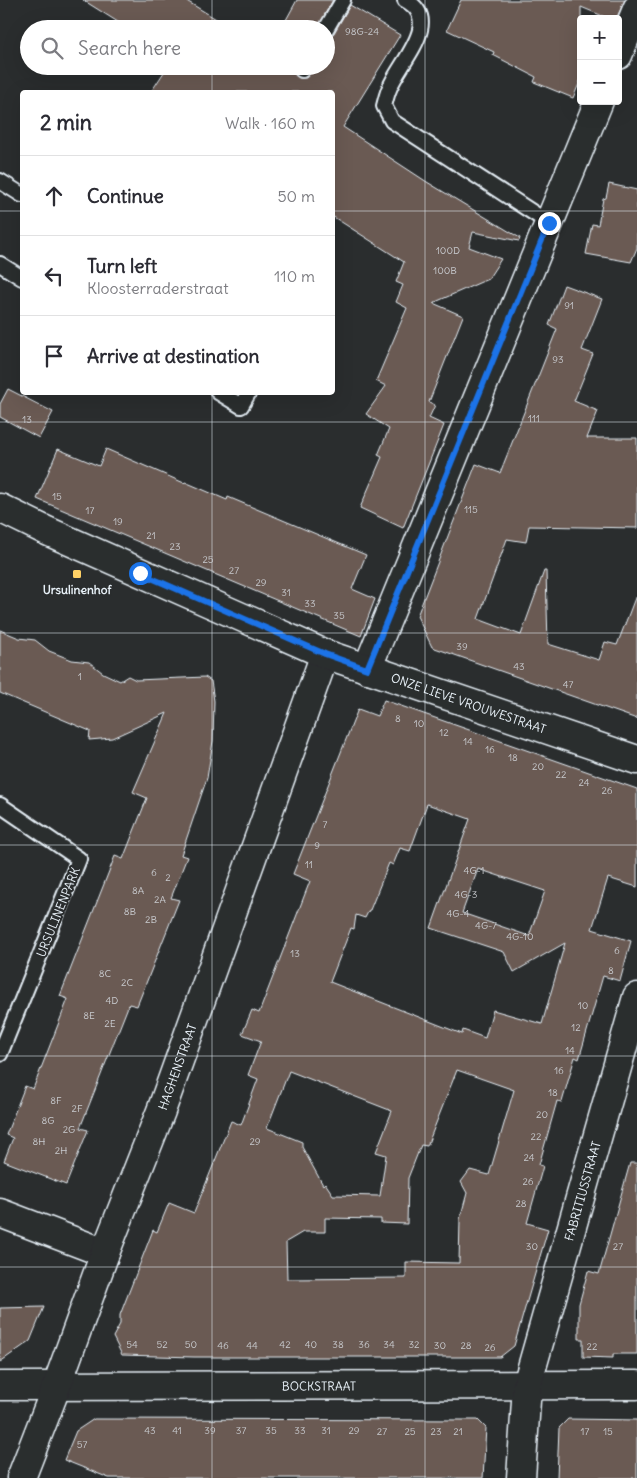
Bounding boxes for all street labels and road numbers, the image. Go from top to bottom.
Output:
street label: ONZE LIEVE VROUWESTRAAT [389,669,548,736]
street label: URSULINENPARK [33,864,83,959]
street label: HAGHENSTRAAT [155,1021,199,1112]
street label: FABRITIUSSTRAAT [561,1139,603,1242]
street label: BOCKSTRAAT [282,1378,356,1393]

